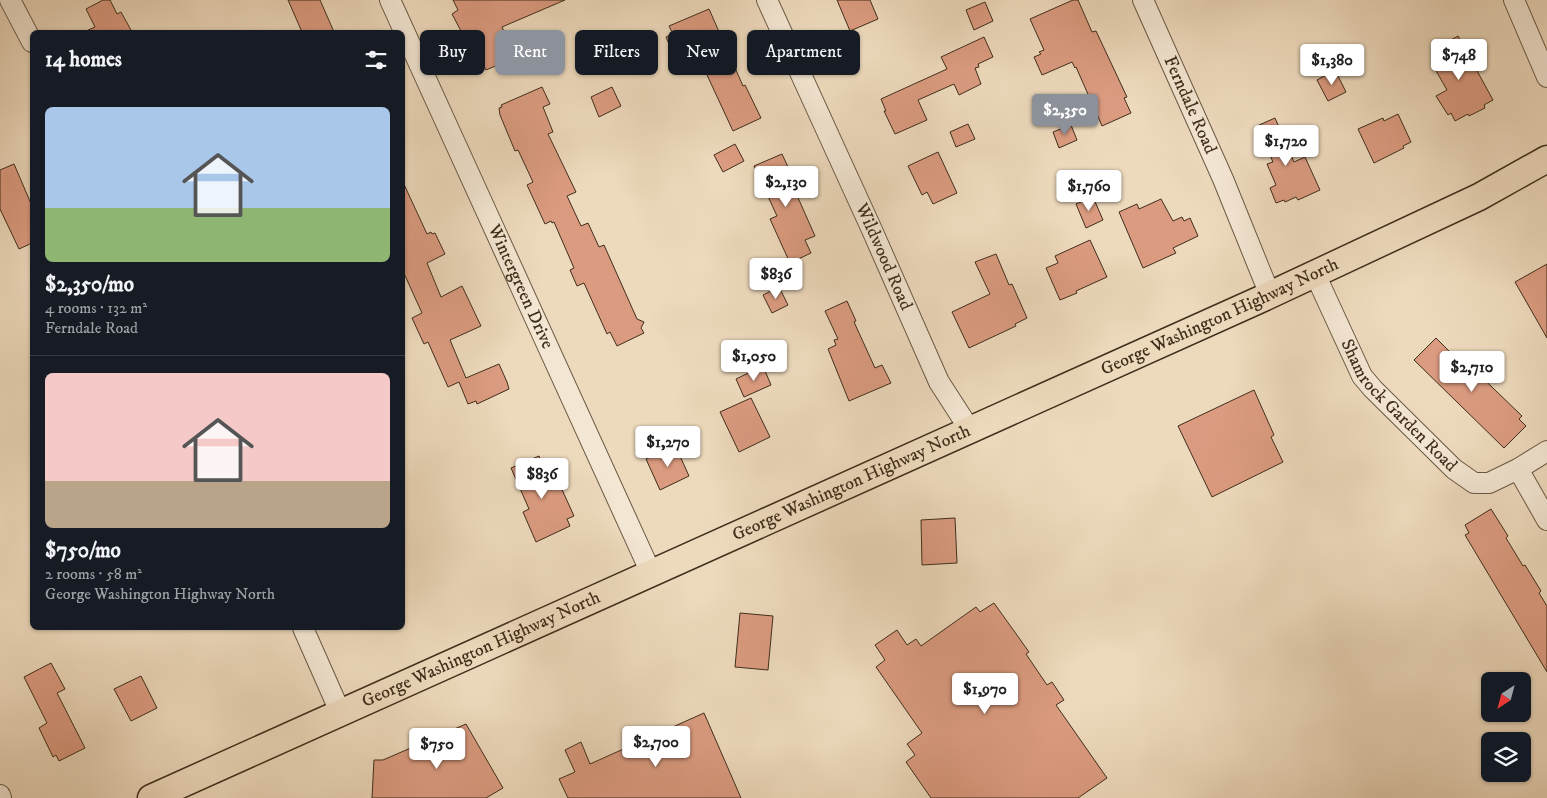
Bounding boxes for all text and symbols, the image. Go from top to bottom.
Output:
chip: Buy [420,30,485,75]
chip: Rent [495,30,565,75]
chip: Filters [575,30,658,75]
chip: New [668,30,737,75]
chip: Apartment [747,30,860,75]
pin: $748 [1429,38,1489,81]
pin: $1,380 [1291,44,1373,86]
text: $748 [1442,45,1476,65]
icon: filters [362,46,390,74]
text: 14 homes [45,47,122,73]
text: $1,380 [1311,50,1353,70]
street label: Ferndale Road [1159,53,1221,157]
pin: $2,350 [1024,94,1106,136]
text: $2,350 [1043,100,1087,120]
pin: $1,720 [1245,124,1327,167]
text: $1,720 [1265,131,1307,151]
icon: home [173,140,263,230]
pin: $2,130 [745,166,827,208]
pin: $1,760 [1048,170,1130,212]
text: $2,130 [765,172,807,192]
text: $1,760 [1067,176,1111,196]
street label: Wildwood Road [850,199,917,314]
street label: Wintergreen Drive [482,220,558,352]
street label: George Washington Highway North [1097,253,1343,381]
pin: $836 [746,258,806,300]
text: $836 [760,264,792,284]
text: $2,350/mo [45,272,134,298]
text: 4 rooms · 132 m² [45,298,147,318]
text: Ferndale Road [45,318,138,338]
street label: Shamrock Garden Road [1336,336,1462,477]
pin: $1,050 [713,340,795,382]
text: $1,050 [732,346,776,366]
pin: $2,710 [1431,350,1513,393]
text: $2,710 [1451,357,1493,377]
icon: home [173,405,263,495]
street label: George Washington Highway North [729,420,975,546]
pin: $1,270 [627,426,709,468]
text: $1,270 [646,432,690,452]
pin: $836 [512,458,572,500]
text: $836 [526,464,558,484]
text: $750/mo [45,538,121,564]
text: 2 rooms · 58 m² [45,564,142,584]
text: George Washington Highway North [45,584,275,604]
street label: George Washington Highway North [359,586,604,713]
pin: $1,970 [944,672,1026,715]
north arrow [1481,672,1531,722]
map controls [1481,672,1531,782]
text: $1,970 [963,679,1007,699]
pin: $2,700 [615,726,697,768]
pin: $750 [407,728,467,770]
text: $2,700 [633,732,679,752]
button: layers [1481,732,1531,782]
text: $750 [420,734,454,754]

